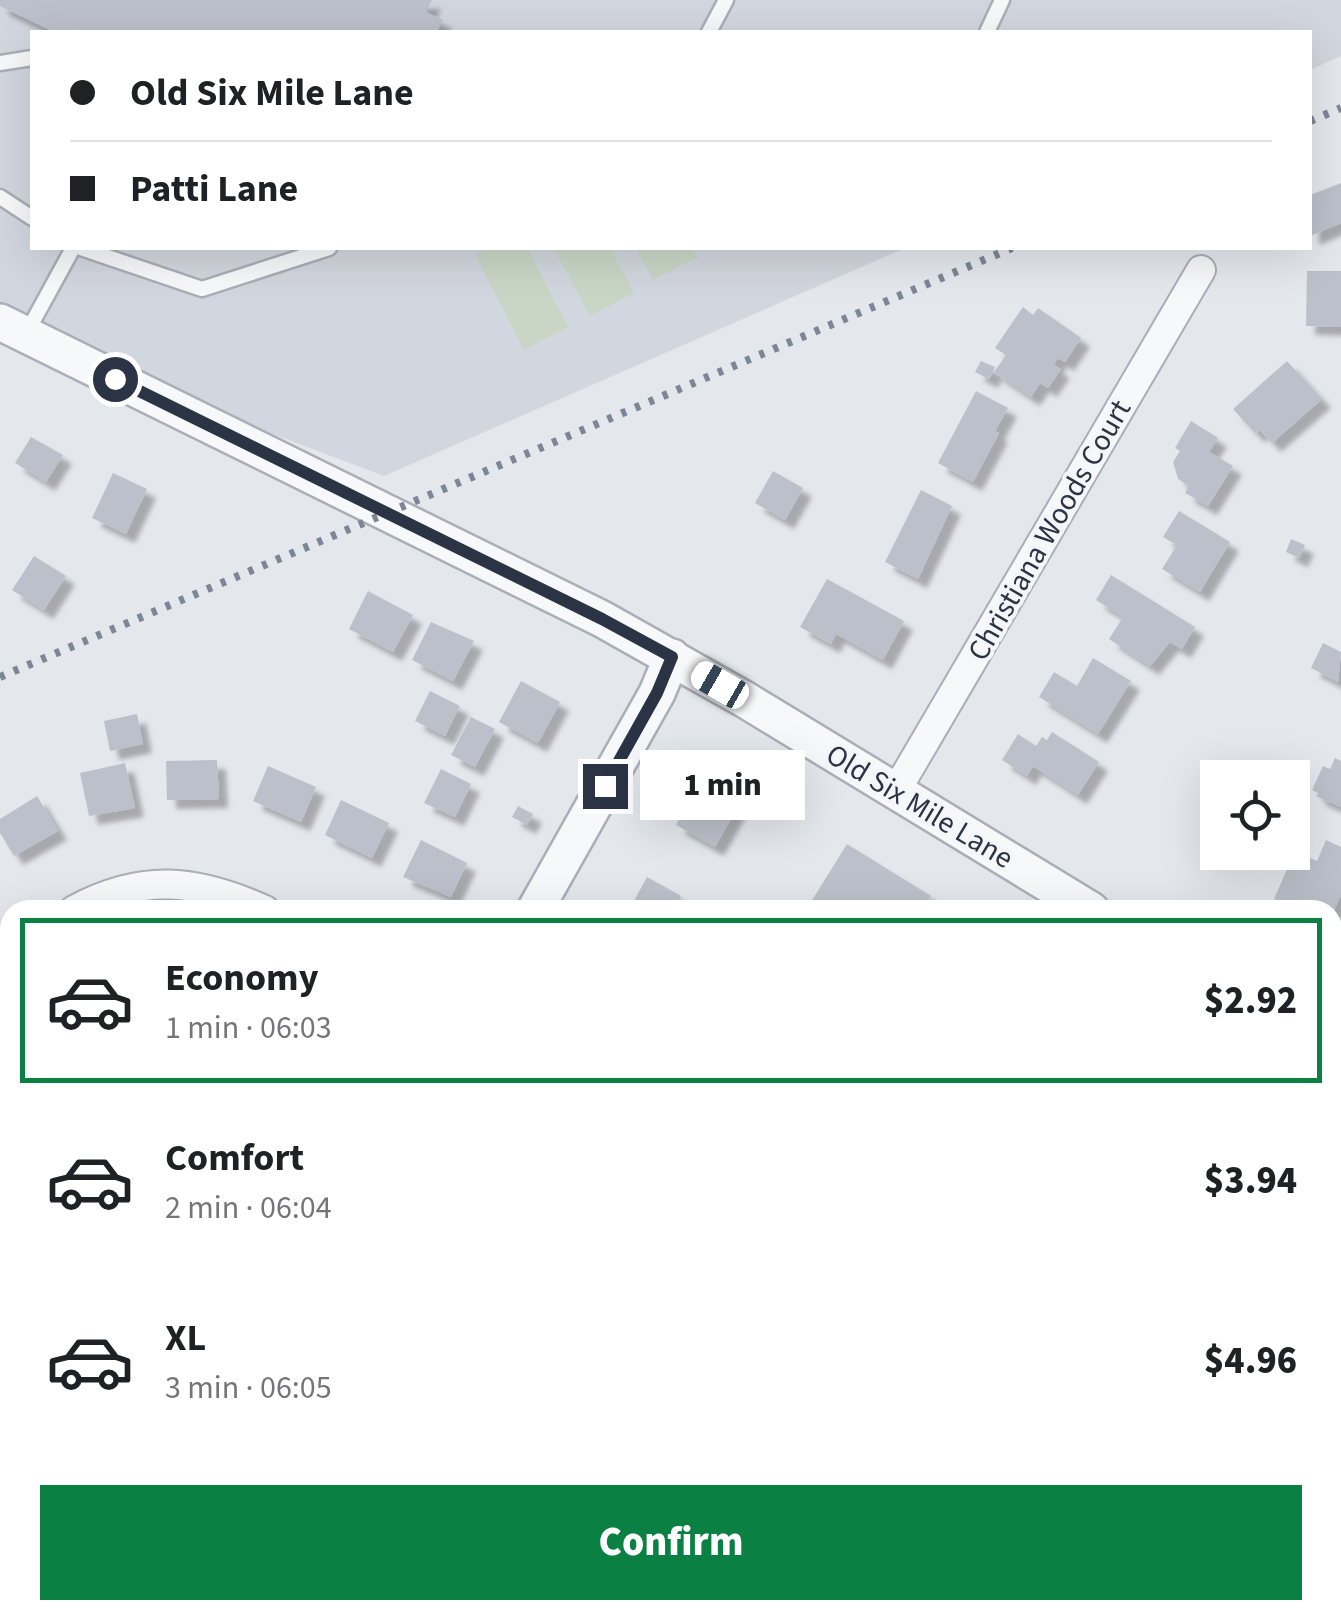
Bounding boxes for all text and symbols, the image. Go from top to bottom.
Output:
text: Old Six Mile Lane [130,66,414,120]
text: Patti Lane [130,162,298,216]
route start [93,357,138,402]
street label: Christiana Woods Court [957,392,1142,669]
car [687,657,753,713]
street label: Old Six Mile Lane [818,733,1022,879]
callout: 1 min [640,751,805,821]
map controls [1200,760,1310,870]
button: locate [1200,760,1310,870]
text: 1 min [683,762,762,808]
route end [583,764,628,809]
text: Economy [165,951,318,1005]
icon: car [45,956,135,1046]
text: $2.92 [1204,974,1297,1028]
text: 1 min · 06:03 [165,1005,332,1051]
text: Comfort [165,1131,304,1185]
icon: car [45,1136,135,1226]
text: $3.94 [1204,1154,1297,1208]
text: 2 min · 06:04 [165,1185,332,1231]
text: XL [165,1311,206,1365]
icon: car [45,1316,135,1406]
text: $4.96 [1204,1334,1297,1388]
text: 3 min · 06:05 [165,1365,332,1411]
button: Confirm [40,1485,1302,1600]

